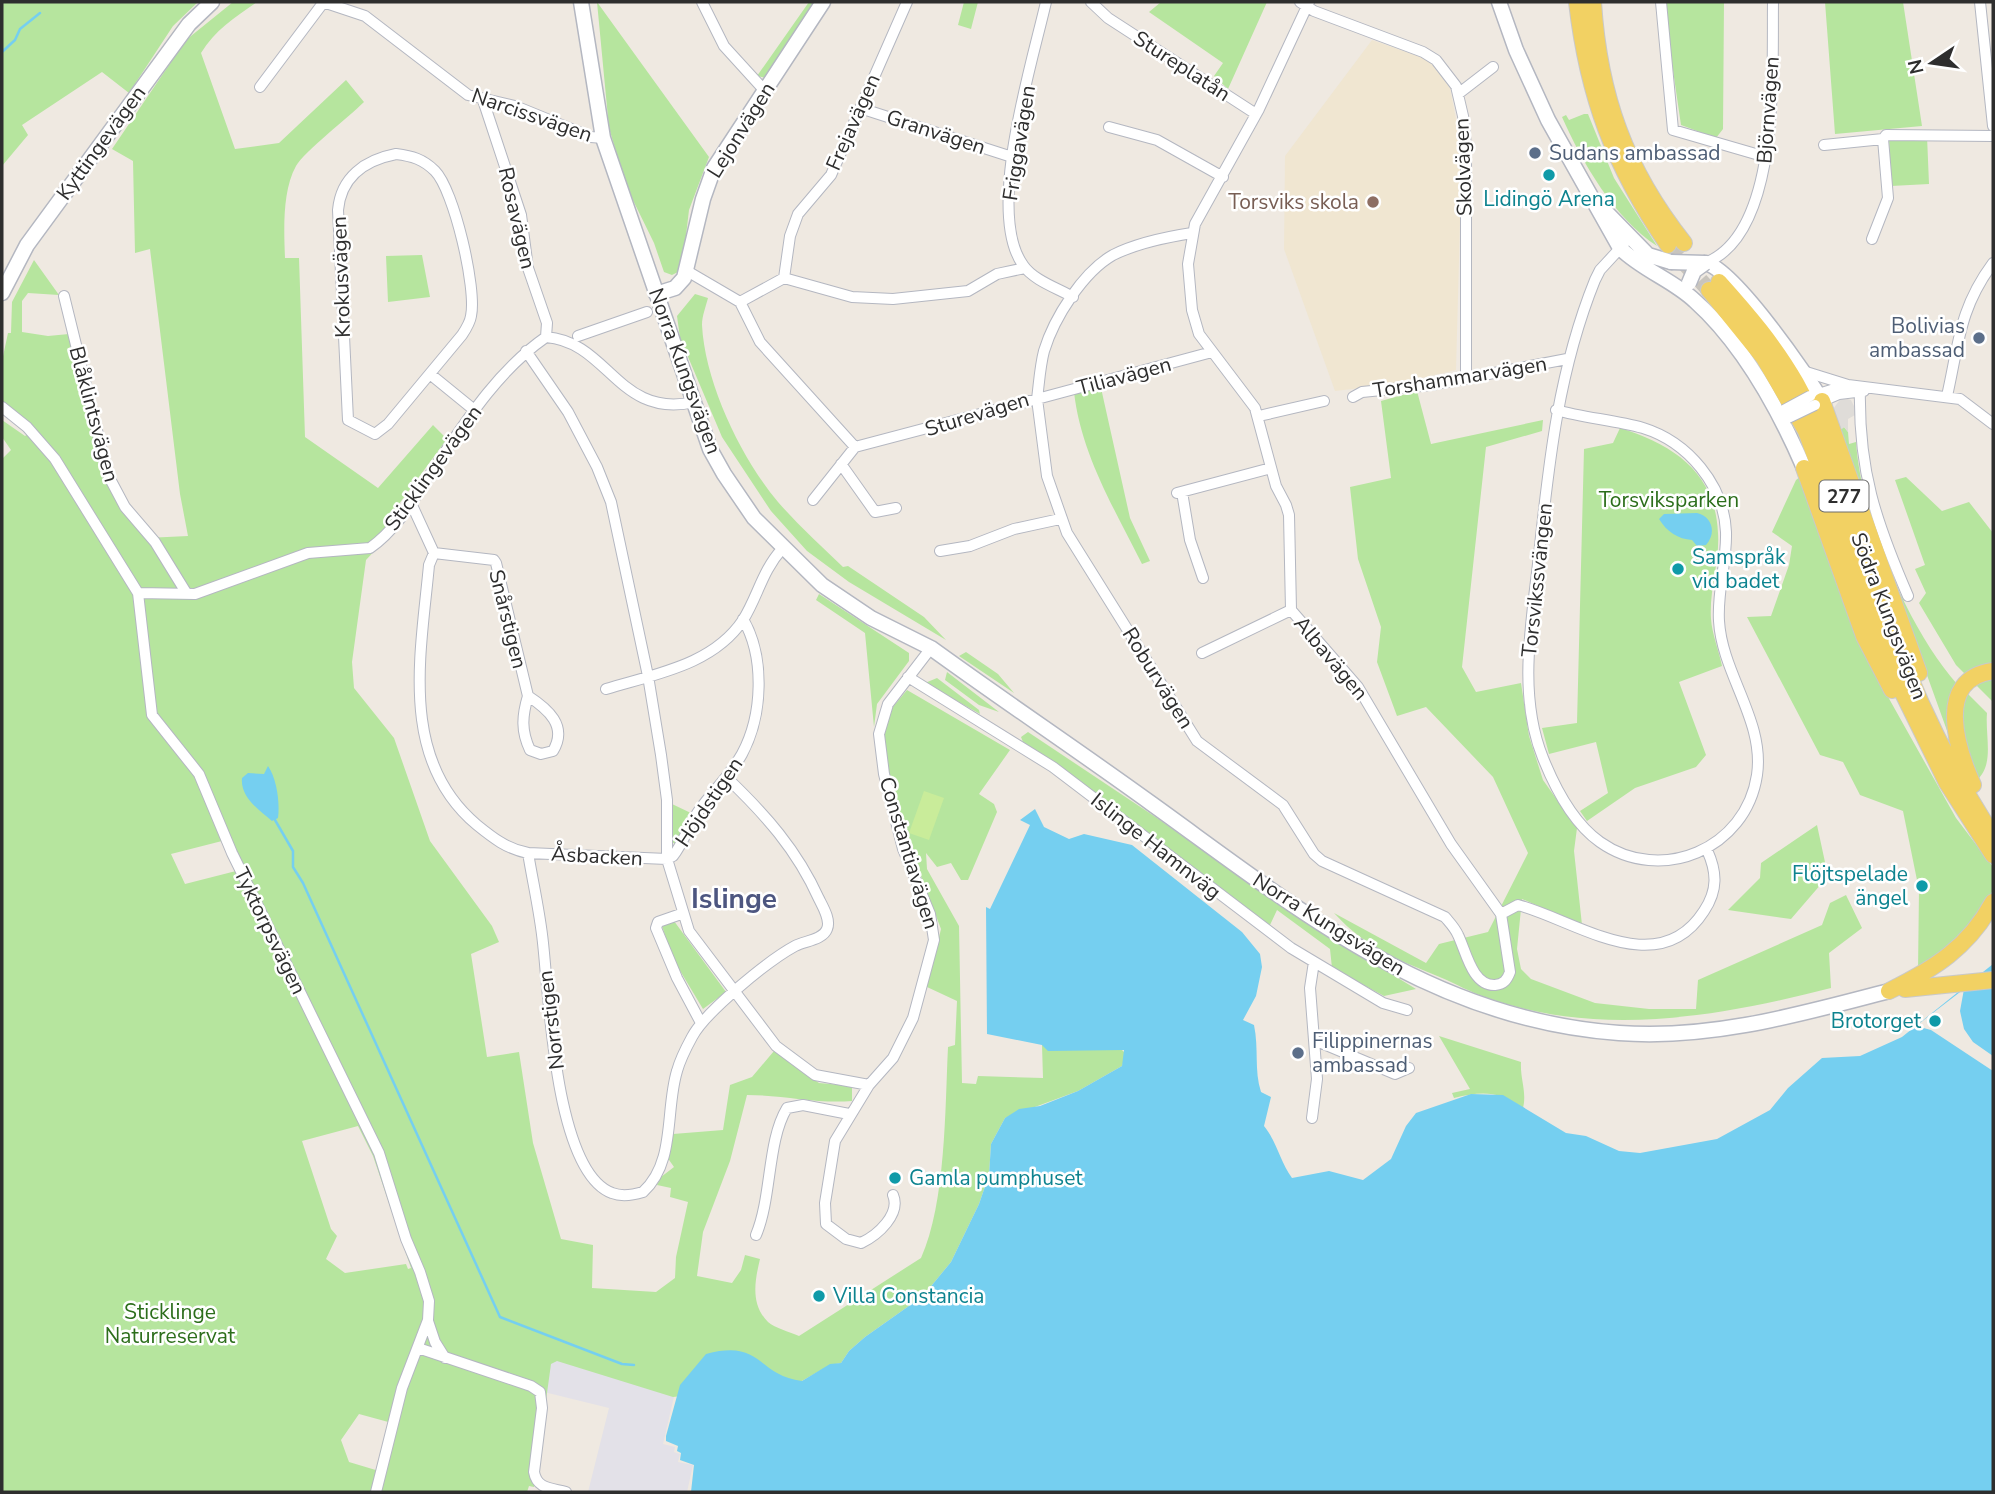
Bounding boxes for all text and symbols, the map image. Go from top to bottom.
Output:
street label: Stureplatån [1128,24,1236,108]
north arrow [1897,28,1967,98]
street label: Björnvägen [1750,55,1786,165]
text: N [1902,57,1931,76]
street label: Frejavägen [819,69,887,175]
street label: Lejonvägen [700,77,782,183]
street label: Kyttingevägen [50,80,152,206]
street label: Narcissvägen [468,81,596,149]
street label: Friggavägen [996,83,1042,203]
street label: Granvägen [883,103,989,161]
street label: Skolvägen [1447,118,1479,216]
place label: Sudans ambassad [1549,139,1721,167]
marker: Sudans ambassad [1527,145,1543,161]
street label: Rosavägen [492,164,542,272]
marker: Lidingö Arena [1541,167,1557,183]
place label: Lidingö Arena [1483,185,1615,213]
place label: Torsviks skola [1228,188,1359,216]
marker: Torsviks skola [1365,194,1381,210]
street label: Krokusvägen [325,216,357,338]
street label: Norra Kungsvägen [642,284,728,458]
place label: Bolivias ambassad [1869,312,1965,364]
marker: Bolivias ambassad [1971,330,1987,346]
street label: Blåklintsvägen [62,343,126,485]
street label: Torshammarvägen [1371,349,1549,405]
street label: Tiliavägen [1074,350,1174,402]
street label: Sturevägen [921,385,1033,443]
street label: Sticklingevägen [378,400,488,536]
road number: 277 [1820,481,1868,512]
park label: Torsviksparken [1599,486,1739,514]
street label: Torsvikssvängen [1515,501,1559,659]
street label: Södra Kungsvägen [1844,528,1934,704]
place label: Samspråk vid badet [1692,543,1786,595]
marker: Samspråk vid badet [1670,561,1686,577]
street label: Snårstigen [482,567,534,671]
street label: Albavägen [1288,610,1374,706]
street label: Roburvägen [1116,622,1200,734]
street label: Höjdstigen [669,752,749,852]
street label: Constantiavägen [873,773,945,933]
street label: Islinge Hamnväg [1085,786,1227,906]
street label: Åsbacken [550,839,644,872]
place label: Flöjtspelade ängel [1792,860,1909,912]
street label: Tyktorpsvägen [227,863,313,999]
street label: Norra Kungsvägen [1248,866,1410,982]
marker: Flöjtspelade ängel [1914,878,1930,894]
district label: Islinge [691,880,777,918]
street label: Norrstigen [531,969,571,1071]
place label: Brotorget [1831,1007,1922,1035]
marker: Brotorget [1927,1013,1943,1029]
place label: Filippinernas ambassad [1312,1027,1433,1079]
marker: Filippinernas ambassad [1290,1045,1306,1061]
place label: Gamla pumphuset [909,1164,1083,1192]
marker: Gamla pumphuset [887,1170,903,1186]
place label: Villa Constancia [832,1282,984,1310]
marker: Villa Constancia [811,1288,827,1304]
park label: Sticklinge Naturreservat [105,1298,236,1350]

